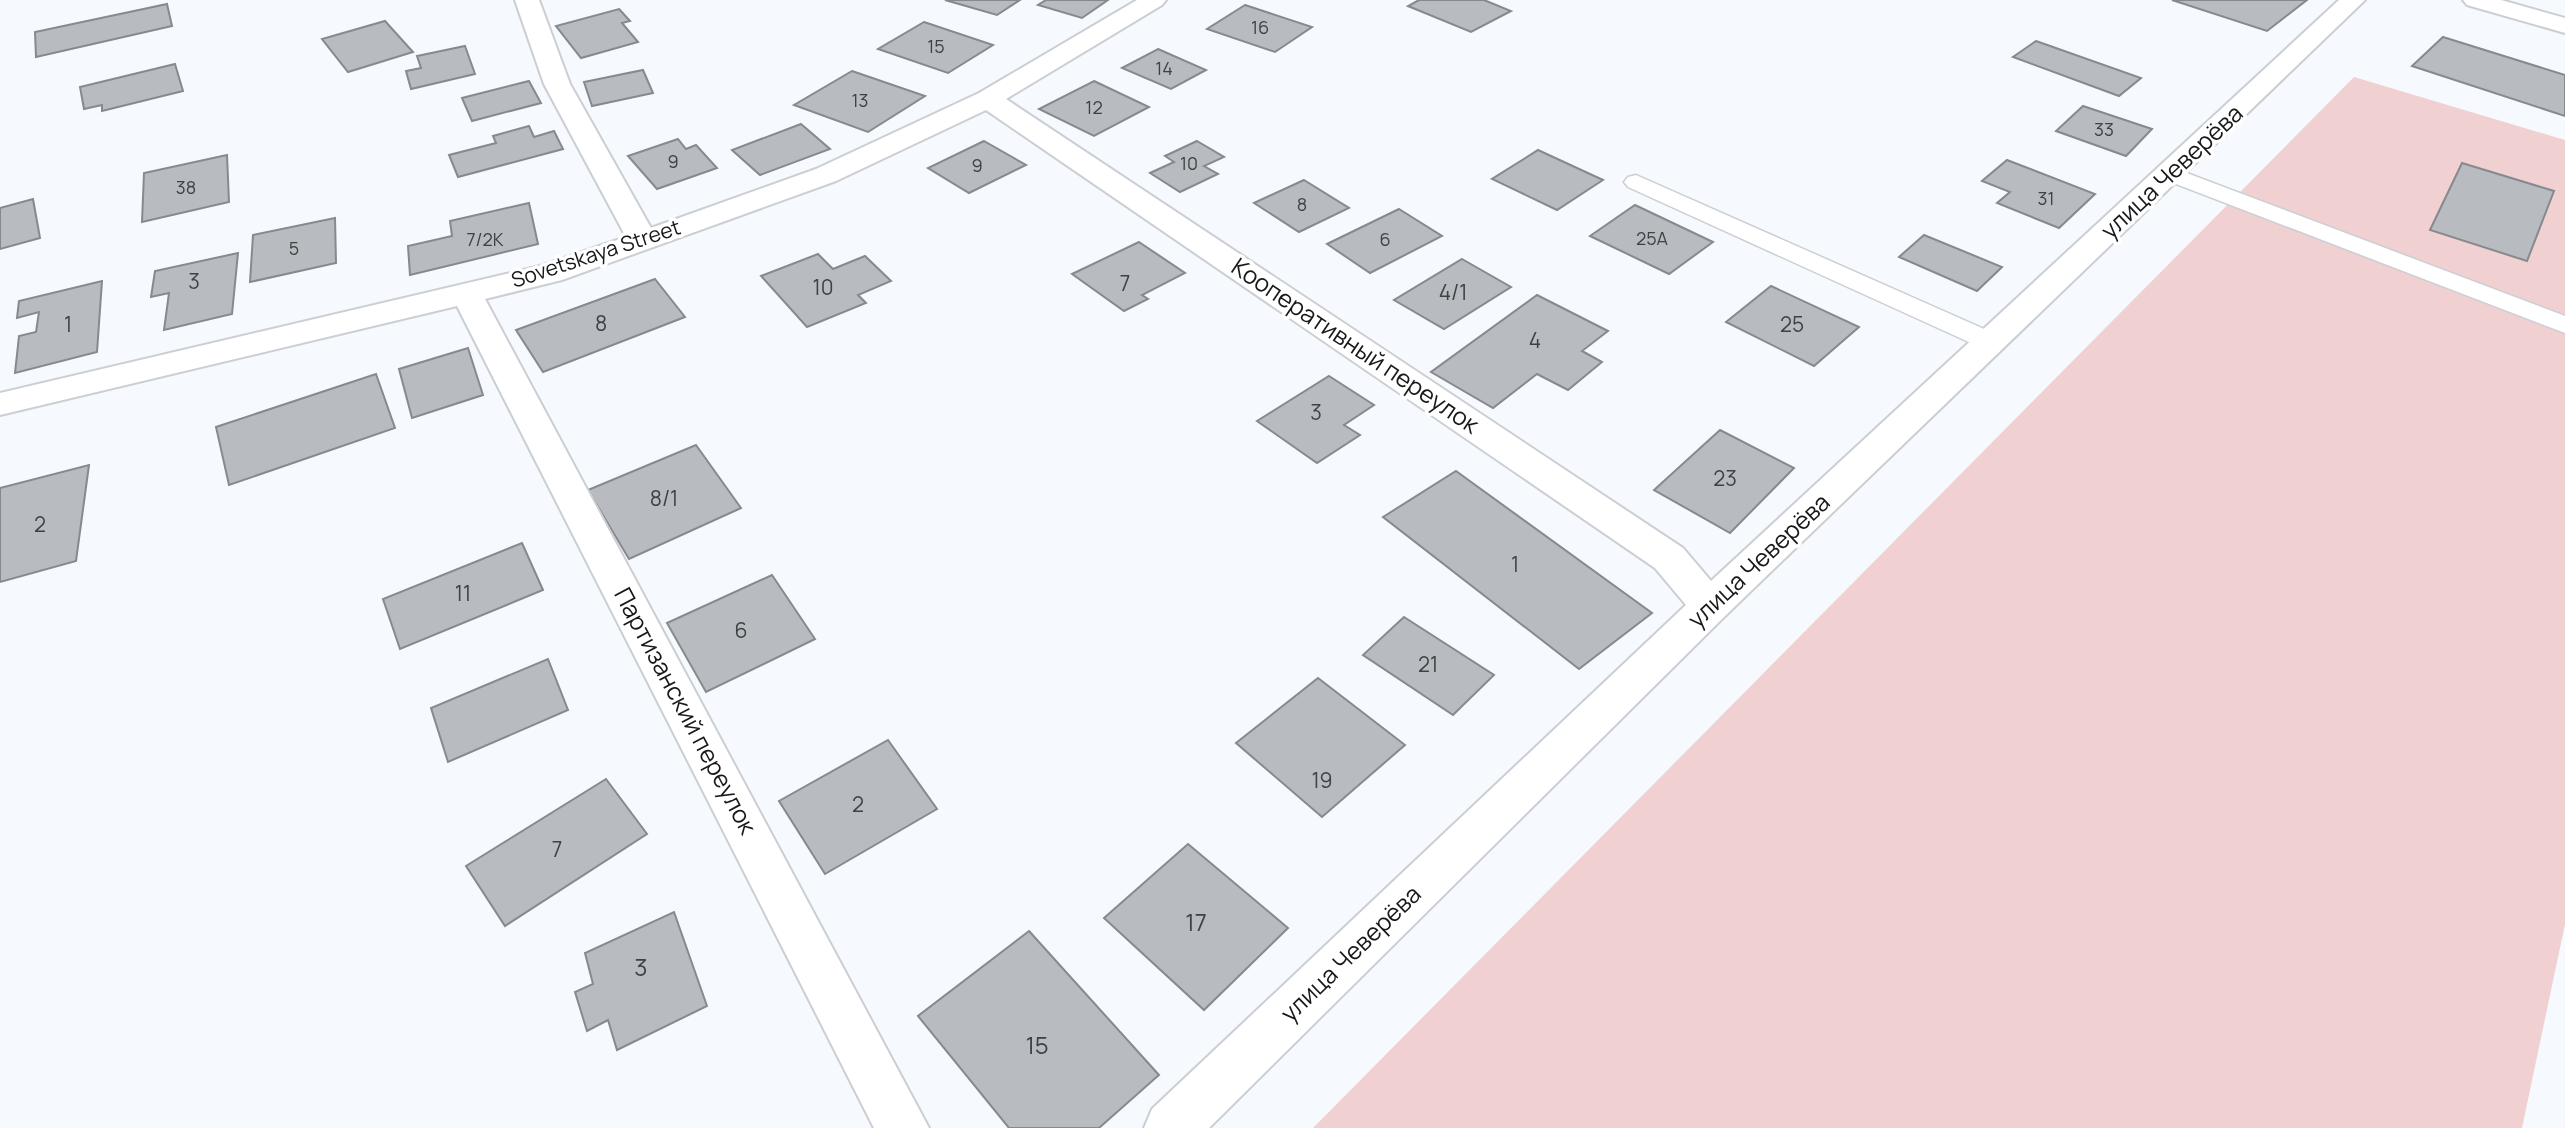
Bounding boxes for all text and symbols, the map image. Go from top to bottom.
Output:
house number: 16 [1251,15,1269,39]
house number: 15 [927,34,945,58]
house number: 14 [1155,56,1173,80]
house number: 13 [852,88,868,112]
house number: 12 [1085,95,1103,119]
street label: улица Чеверёва [2093,96,2249,246]
house number: 33 [2094,117,2114,141]
house number: 9 [667,149,679,173]
house number: 10 [1180,151,1198,175]
house number: 9 [971,153,983,177]
house number: 38 [176,175,196,199]
house number: 31 [2038,186,2054,210]
house number: 8 [1297,192,1307,216]
street label: Sovetskaya Street [507,212,684,294]
house number: 25А [1636,226,1669,250]
house number: 7/2К [467,227,504,251]
house number: 6 [1379,227,1391,251]
house number: 5 [289,236,299,260]
street label: Кооперативный переулок [1226,249,1487,441]
house number: 3 [188,267,200,295]
house number: 7 [1120,269,1130,297]
house number: 10 [813,273,834,301]
house number: 4/1 [1439,278,1467,306]
house number: 8 [595,309,607,337]
house number: 1 [64,310,72,338]
house number: 25 [1780,310,1804,338]
house number: 4 [1529,326,1541,354]
house number: 3 [1310,398,1322,426]
house number: 23 [1713,464,1737,492]
house number: 8/1 [650,484,678,512]
street label: улица Чеверёва [1680,485,1836,635]
house number: 2 [34,510,46,538]
house number: 1 [1511,550,1519,578]
house number: 11 [455,579,471,607]
street label: Партизанский переулок [607,581,766,840]
house number: 6 [734,616,748,644]
house number: 21 [1418,650,1438,678]
house number: 19 [1311,766,1333,794]
house number: 2 [852,790,864,818]
house number: 7 [552,835,562,863]
street label: улица Чеверёва [1273,877,1427,1029]
house number: 17 [1185,905,1207,938]
house number: 3 [634,950,648,983]
house number: 15 [1025,1028,1049,1061]

